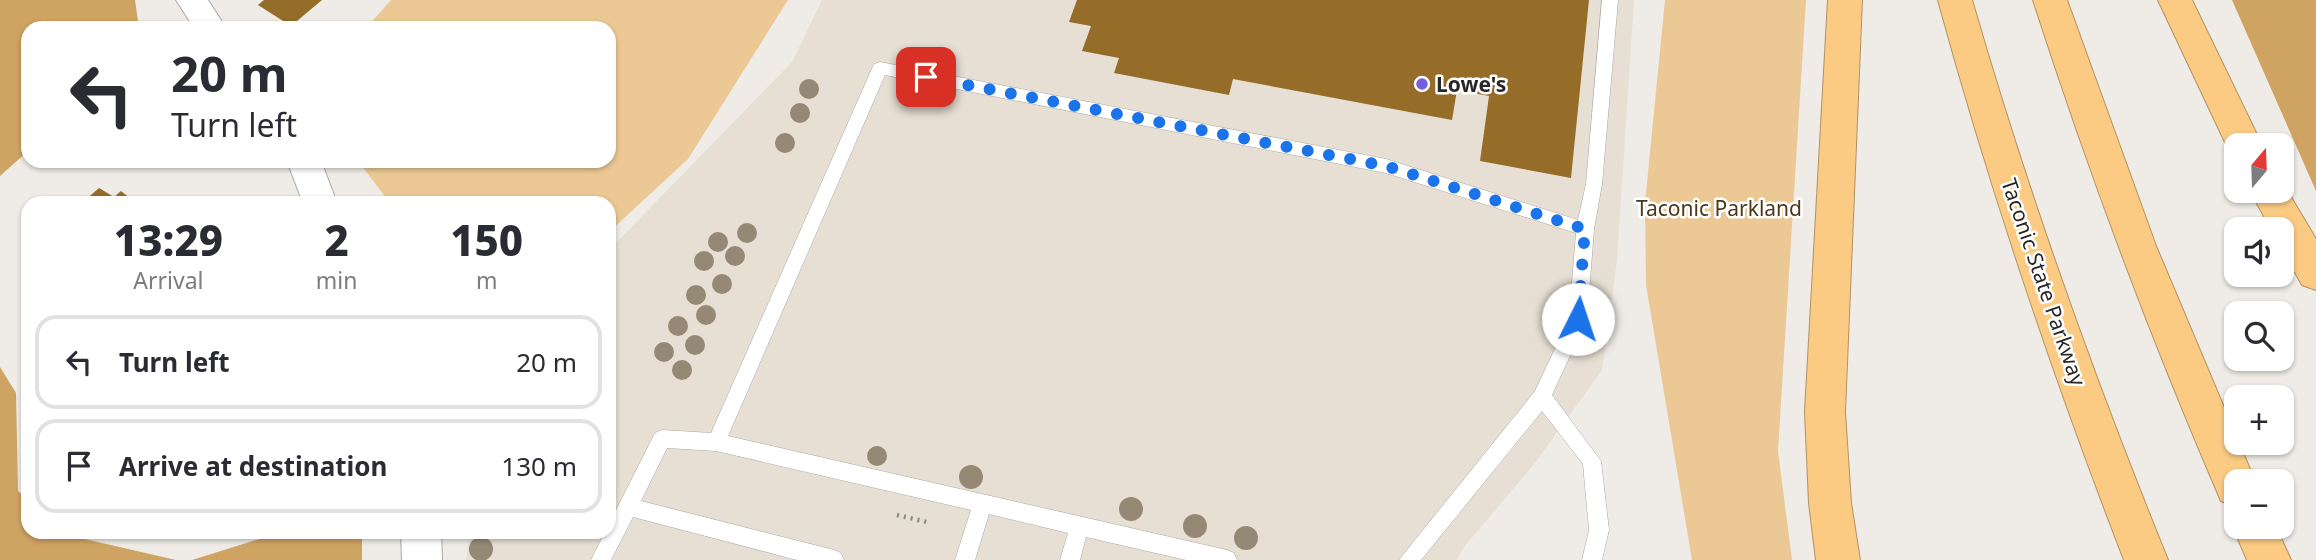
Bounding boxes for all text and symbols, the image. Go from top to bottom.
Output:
text: 20 m [171,40,288,106]
pin [896,47,956,107]
icon: left [56,49,147,140]
icon: arrive [907,58,945,96]
place label: Lowe's [1436,70,1506,98]
marker: Lowe's [1414,76,1430,92]
text: Turn left [171,103,297,146]
north arrow [2224,133,2294,203]
map controls [2224,133,2294,539]
street label: Taconic State Parkway [1995,175,2093,390]
park label: Taconic Parkland [1636,194,1802,222]
text: 13:29 [114,211,223,268]
text: 2 [324,211,349,268]
text: 150 [450,211,523,268]
button: sound [2224,217,2294,287]
text: Arrival [133,264,203,296]
text: min [316,264,357,296]
text: m [476,264,497,296]
position arrow [1541,282,1615,356]
button: search [2224,301,2294,371]
icon: left [60,343,98,381]
text: Turn left [119,344,230,380]
text: 20 m [516,344,577,380]
button: + [2224,385,2294,455]
icon: arrive [60,447,98,485]
text: Arrive at destination [119,448,388,484]
text: 130 m [501,448,577,484]
button: − [2224,469,2294,539]

